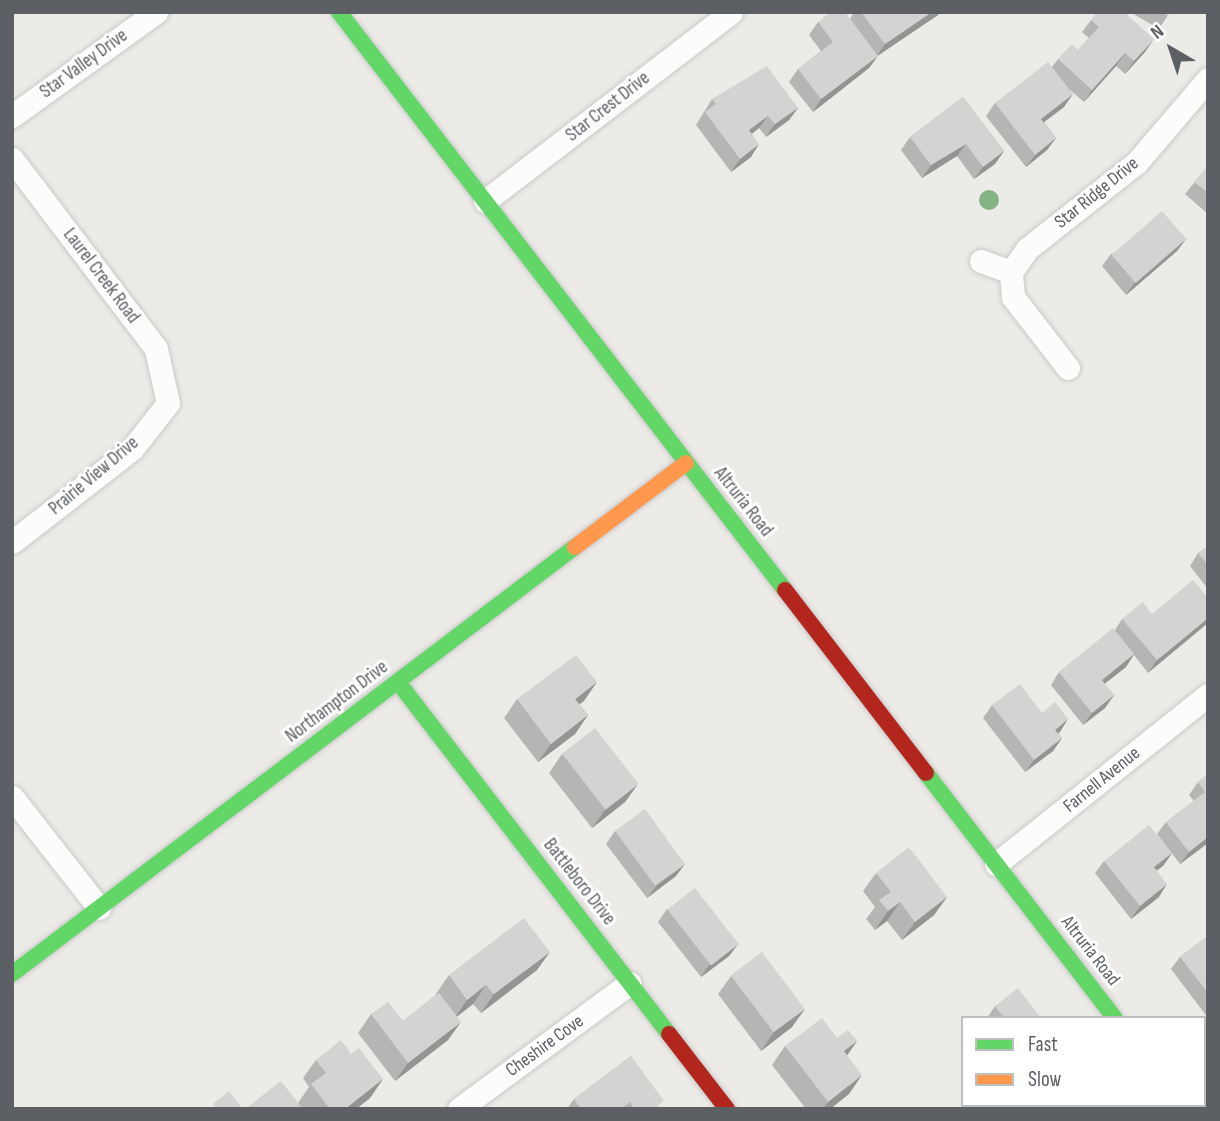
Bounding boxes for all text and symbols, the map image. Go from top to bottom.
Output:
north arrow [1136,14,1206,84]
text: N [1146,20,1169,44]
street label: Star Valley Drive [36,25,132,103]
street label: Star Crest Drive [561,67,655,147]
street label: Star Ridge Drive [1051,152,1143,234]
street label: Laurel Creek Road [58,224,144,328]
street label: Prairie View Drive [44,432,144,520]
street label: Altruria Road [709,463,777,541]
street label: Northampton Drive [281,656,393,748]
street label: Farnell Avenue [1059,742,1145,818]
street label: Battleboro Drive [538,834,620,930]
street label: Altruria Road [1056,912,1124,990]
street label: Cheshire Cove [502,1010,588,1082]
legend [961,1016,1206,1107]
text: Fast [1028,1032,1058,1057]
text: Slow [1028,1067,1061,1092]

